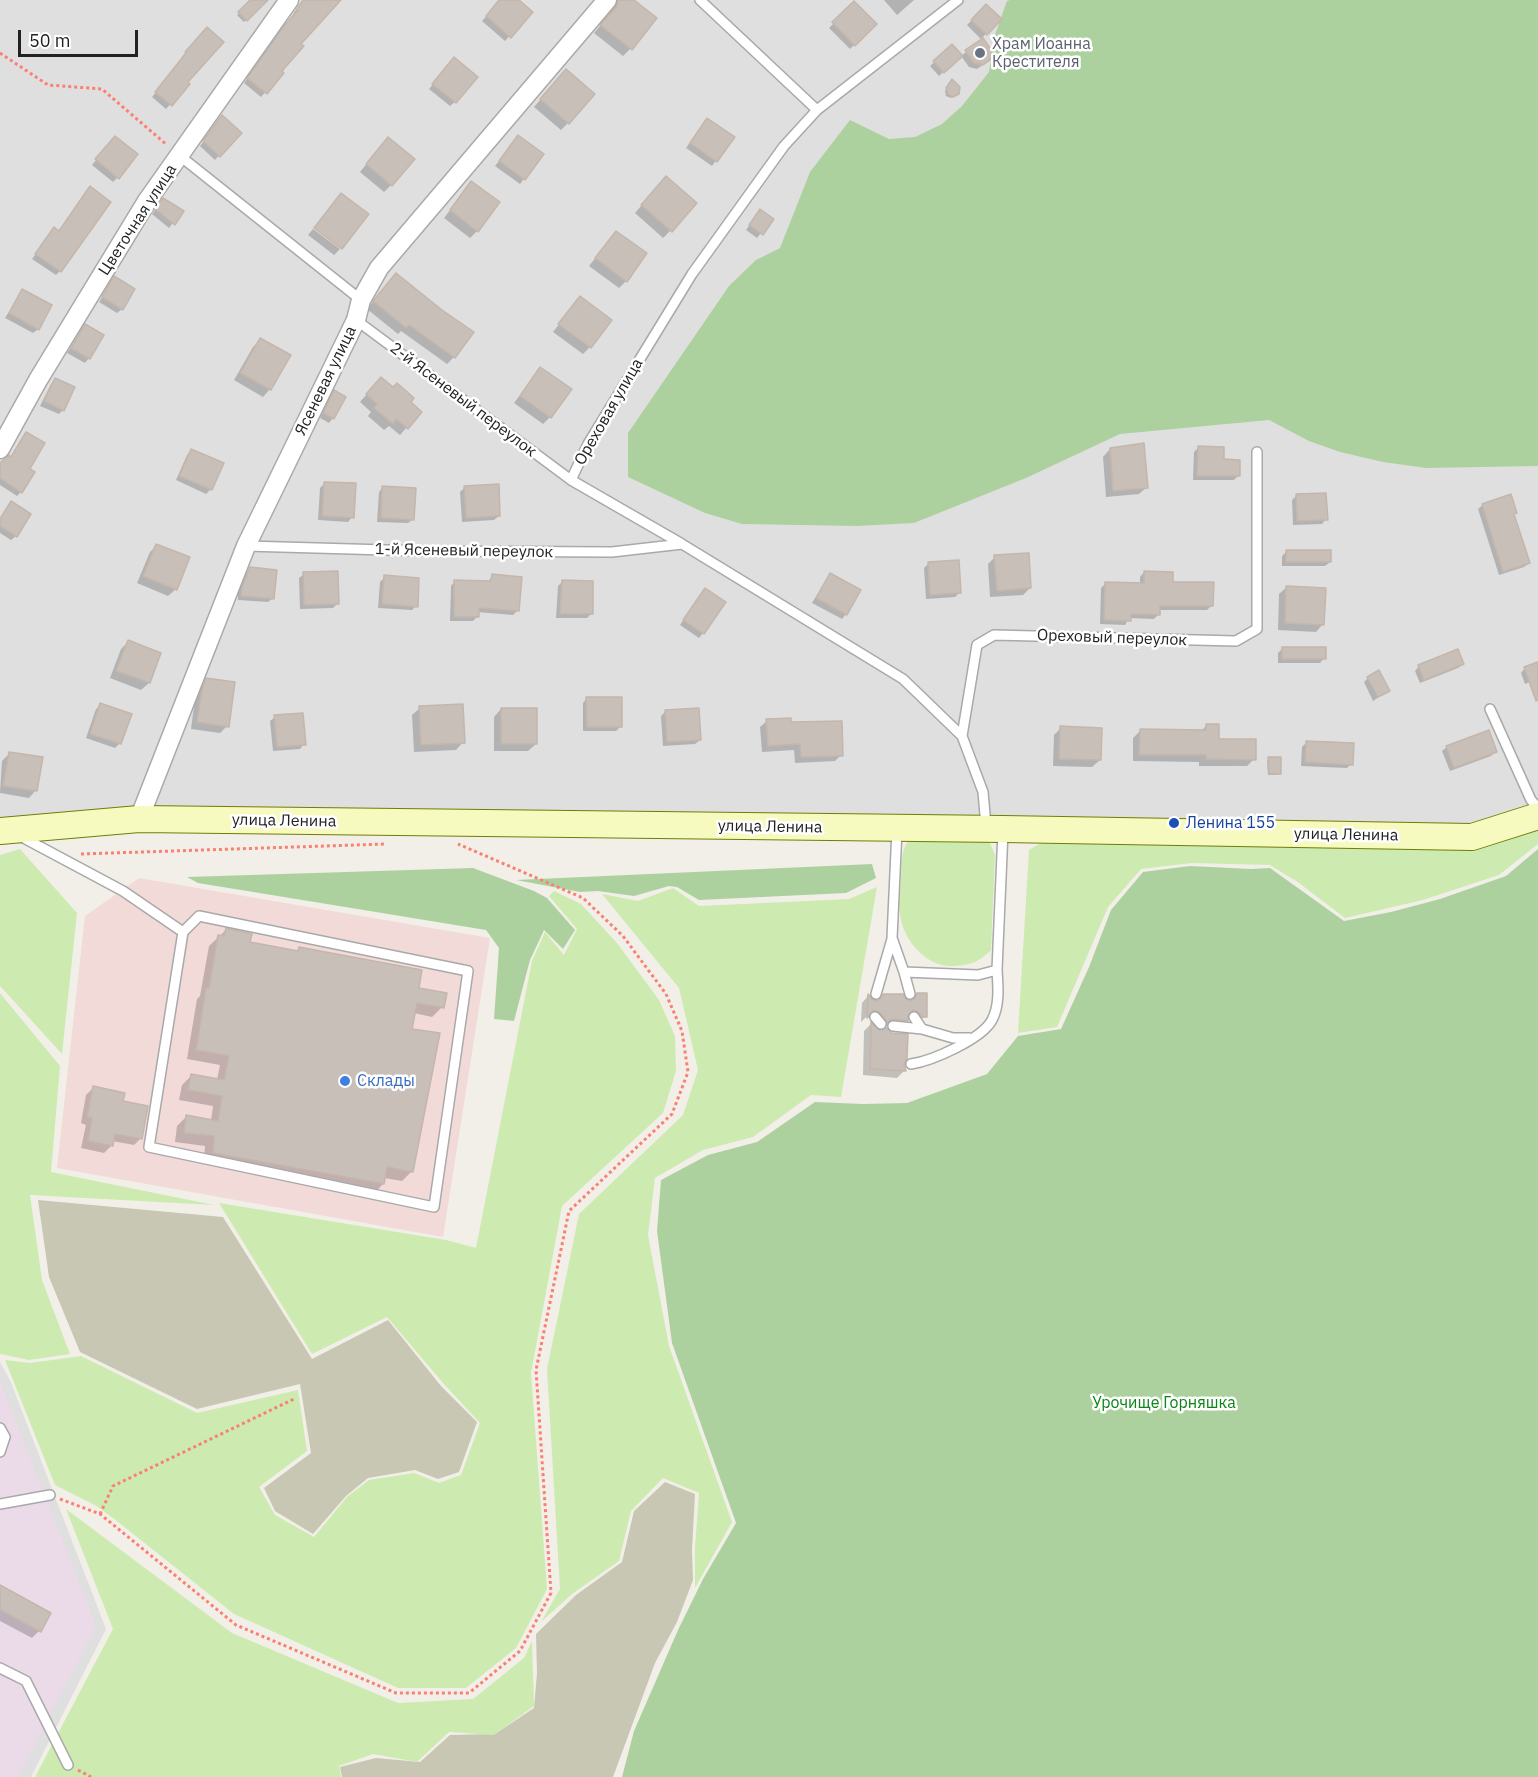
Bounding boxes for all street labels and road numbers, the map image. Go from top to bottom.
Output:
street label: Цветочная улица [95,161,181,279]
street label: Ясеневая улица [291,323,361,439]
street label: 2-й Ясеневый переулок [386,339,540,461]
street label: Ореховая улица [571,355,647,469]
street label: 1-й Ясеневый переулок [375,540,553,562]
street label: Ореховый переулок [1037,626,1187,650]
street label: улица Ленина [232,810,336,832]
street label: улица Ленина [718,816,822,838]
street label: улица Ленина [1294,824,1398,846]

